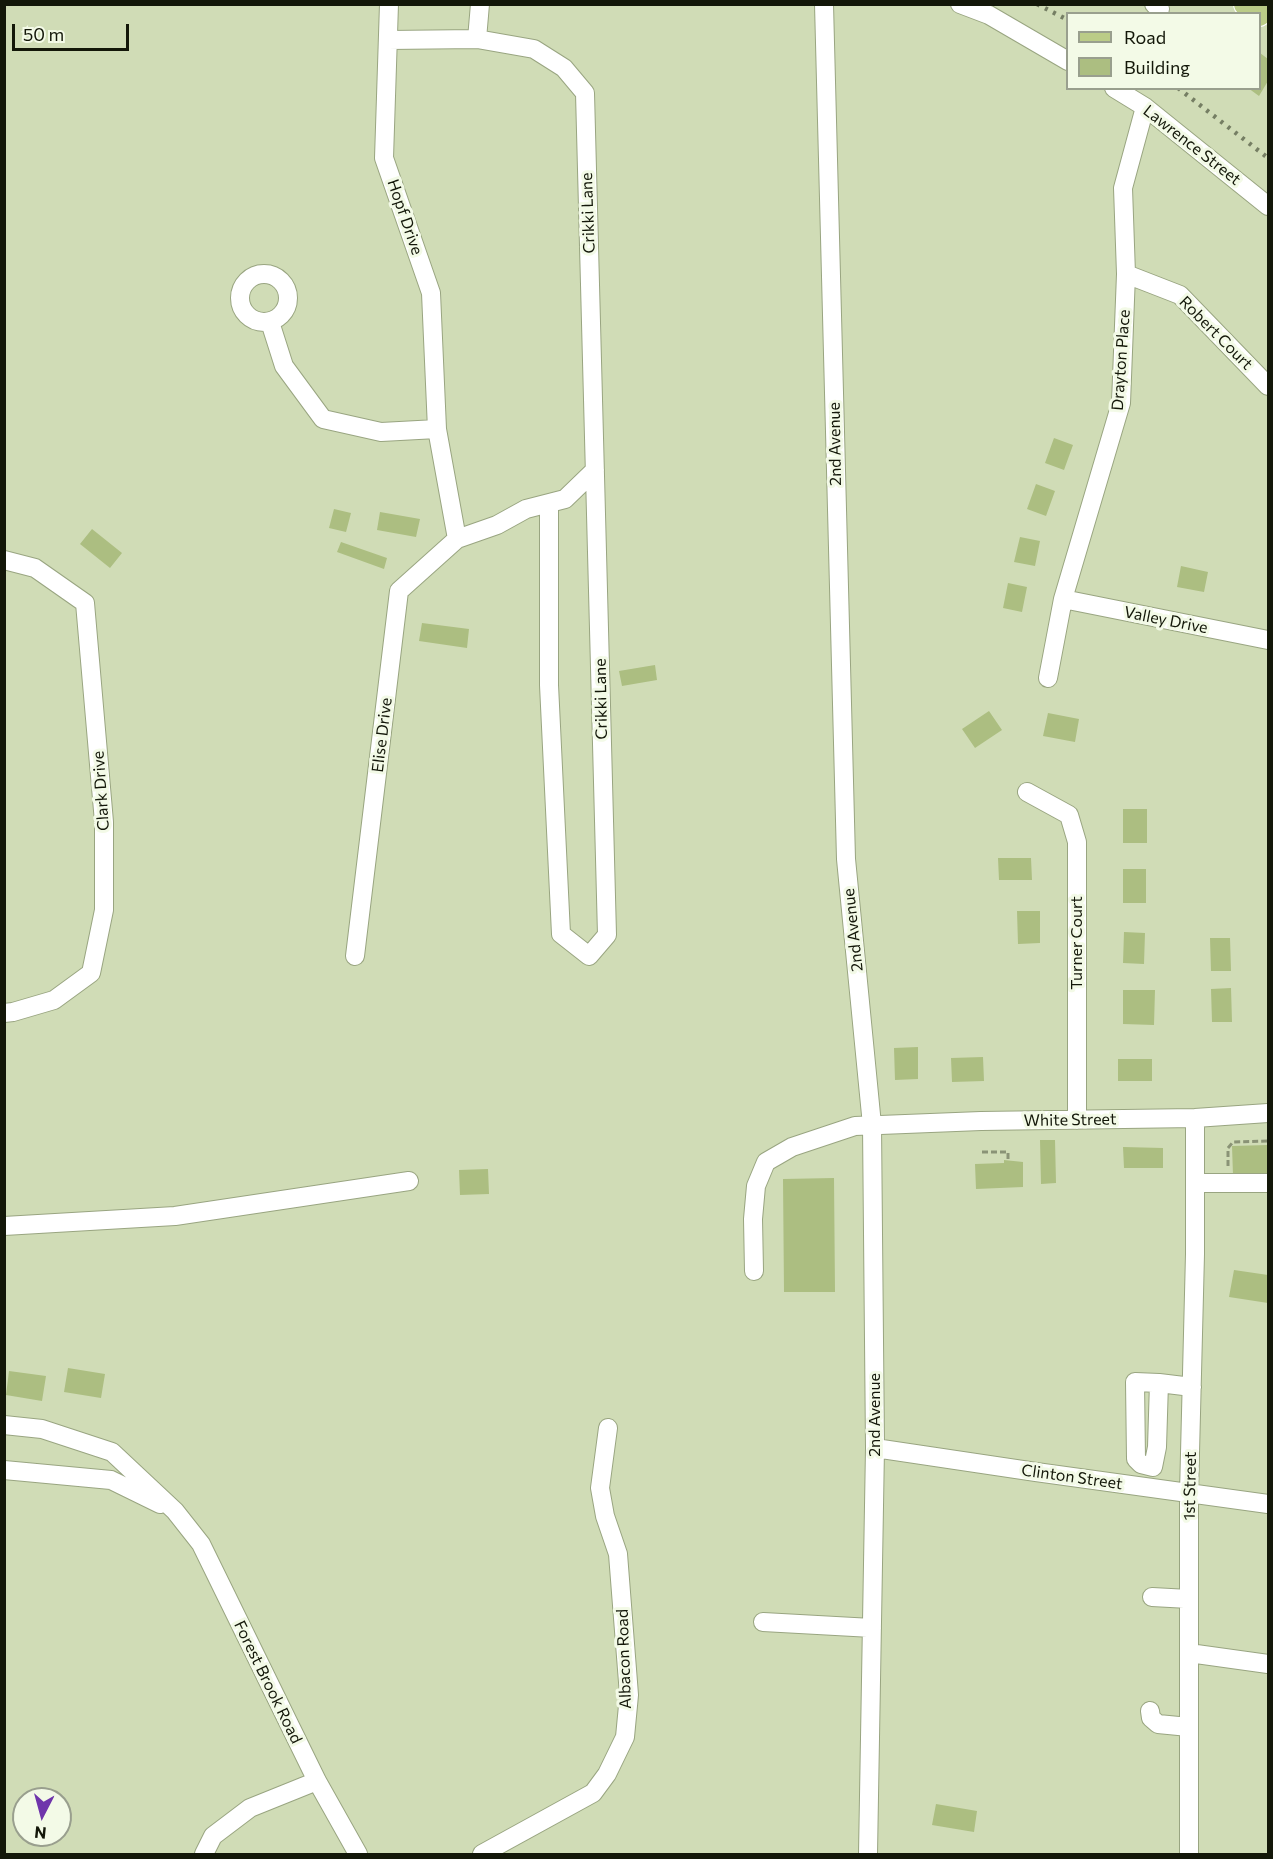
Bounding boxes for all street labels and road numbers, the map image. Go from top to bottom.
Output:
street label: Lawrence Street [1139,101,1245,189]
street label: Crikki Lane [577,172,599,254]
street label: Hopf Drive [383,177,427,257]
street label: Robert Court [1175,292,1257,374]
street label: Drayton Place [1108,309,1134,411]
street label: 2nd Avenue [825,402,845,486]
street label: Valley Drive [1123,602,1209,638]
street label: Crikki Lane [591,658,611,740]
street label: Elise Drive [368,697,396,773]
street label: Clark Drive [89,750,113,832]
street label: 2nd Avenue [839,887,867,973]
street label: Turner Court [1067,896,1087,990]
street label: White Street [1023,1110,1117,1130]
street label: 2nd Avenue [865,1373,885,1457]
street label: 1st Street [1180,1451,1200,1521]
street label: Clinton Street [1020,1460,1124,1494]
street label: Albacon Road [613,1609,635,1709]
street label: Forest Brook Road [230,1617,306,1747]

